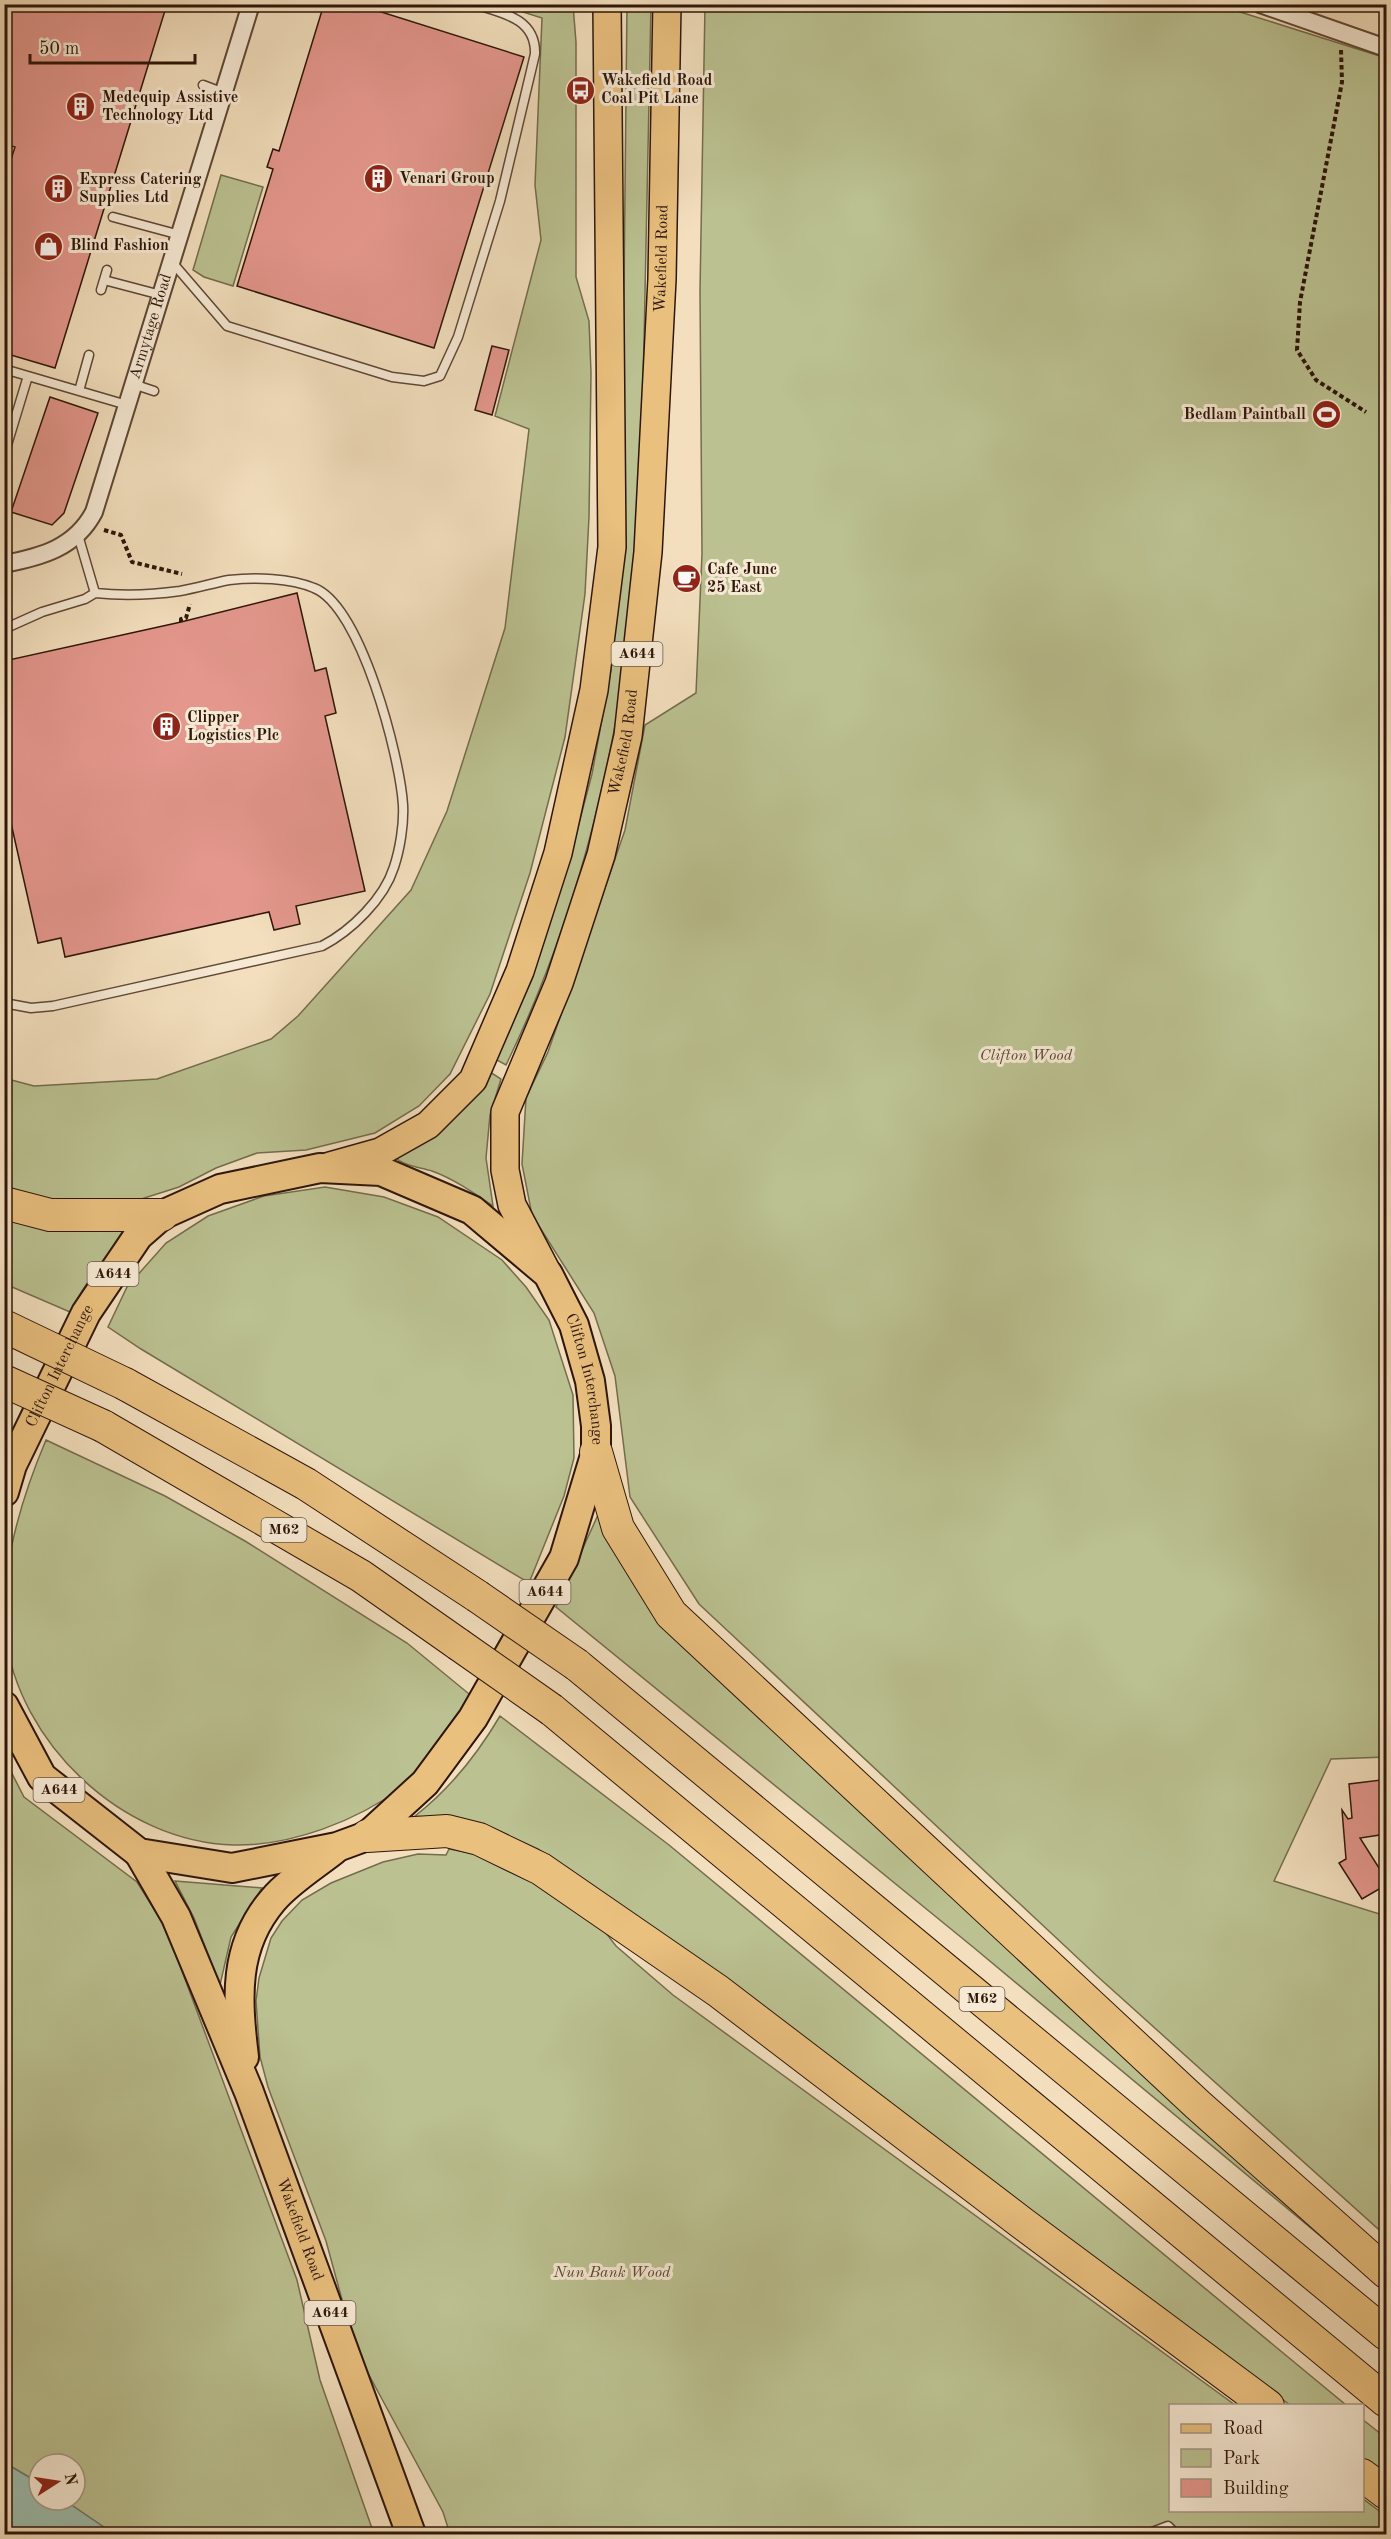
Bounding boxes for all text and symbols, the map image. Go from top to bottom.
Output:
scale bar [30,27,195,65]
text: 50 m [39,40,79,58]
place label: Wakefield Road Coal Pit Lane [601,73,713,107]
bus stop icon: Wakefield Road Coal Pit Lane [564,74,596,106]
place label: Medequip Assistive Technology Ltd [102,90,238,124]
building icon: Medequip Assistive Technology Ltd [65,91,97,123]
building icon: Venari Group [362,163,394,195]
place label: Venari Group [399,171,495,187]
place label: Express Catering Supplies Ltd [79,172,201,206]
building icon: Express Catering Supplies Ltd [42,173,74,205]
street label: Wakefield Road [652,204,671,313]
shop icon: Blind Fashion [33,230,65,262]
place label: Blind Fashion [70,238,169,254]
street label: Armytage Road [127,272,175,381]
sports icon: Bedlam Paintball [1311,399,1343,431]
place label: Bedlam Paintball [1184,407,1306,423]
place label: Cafe Junc 25 East [707,562,777,596]
cafe icon: Cafe Junc 25 East [670,563,702,595]
road number: A644 [612,642,662,666]
street label: Wakefield Road [607,688,641,797]
place label: Clipper Logistics Plc [187,710,279,744]
building icon: Clipper Logistics Plc [150,711,182,743]
park label: Clifton Wood [980,1048,1073,1064]
road number: A644 [88,1262,138,1286]
street label: Clifton Interchange [24,1302,97,1430]
street label: Clifton Interchange [562,1311,604,1445]
road number: M62 [262,1518,306,1542]
road number: A644 [520,1580,570,1604]
road number: A644 [34,1778,84,1802]
road number: M62 [960,1987,1004,2011]
street label: Wakefield Road [273,2176,326,2283]
park label: Nun Bank Wood [552,2265,671,2281]
road number: A644 [304,2301,356,2325]
legend [1169,2404,1364,2512]
text: Road [1223,2420,1263,2438]
text: Park [1223,2450,1260,2468]
north arrow [27,2452,87,2512]
text: N [61,2472,79,2488]
text: Building [1223,2480,1289,2498]

